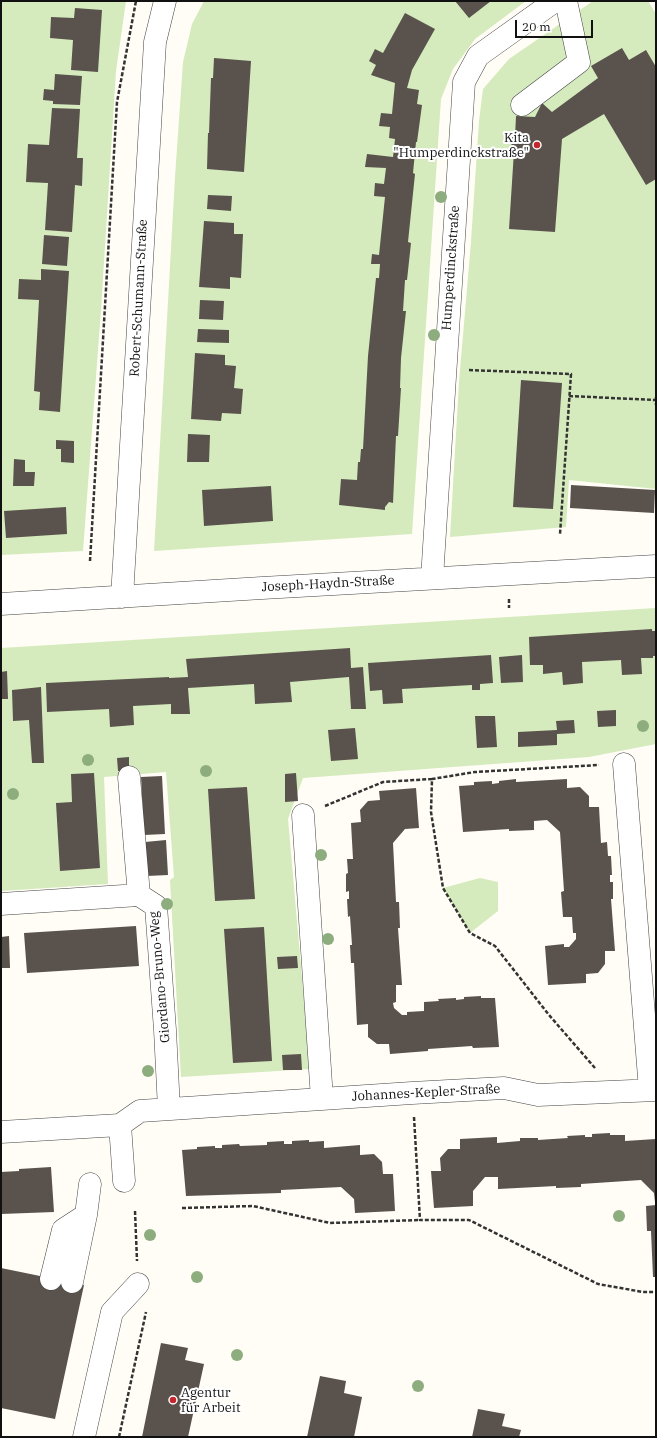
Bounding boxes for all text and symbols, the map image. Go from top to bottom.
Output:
scale bar [517,12,595,38]
text: 20 m [522,19,551,34]
place label: Kita "Humperdinckstraße" [393,130,529,161]
marker: Kita "Humperdinckstraße" [532,140,542,150]
street label: Humperdinckstraße [439,205,463,331]
street label: Robert-Schumann-Straße [127,219,151,377]
street label: Joseph-Haydn-Straße [261,573,395,595]
street label: Giordano-Bruno-Weg [146,911,174,1043]
street label: Johannes-Kepler-Straße [351,1081,501,1105]
place label: Agentur für Arbeit [181,1385,241,1416]
marker: Agentur für Arbeit [168,1395,178,1405]

